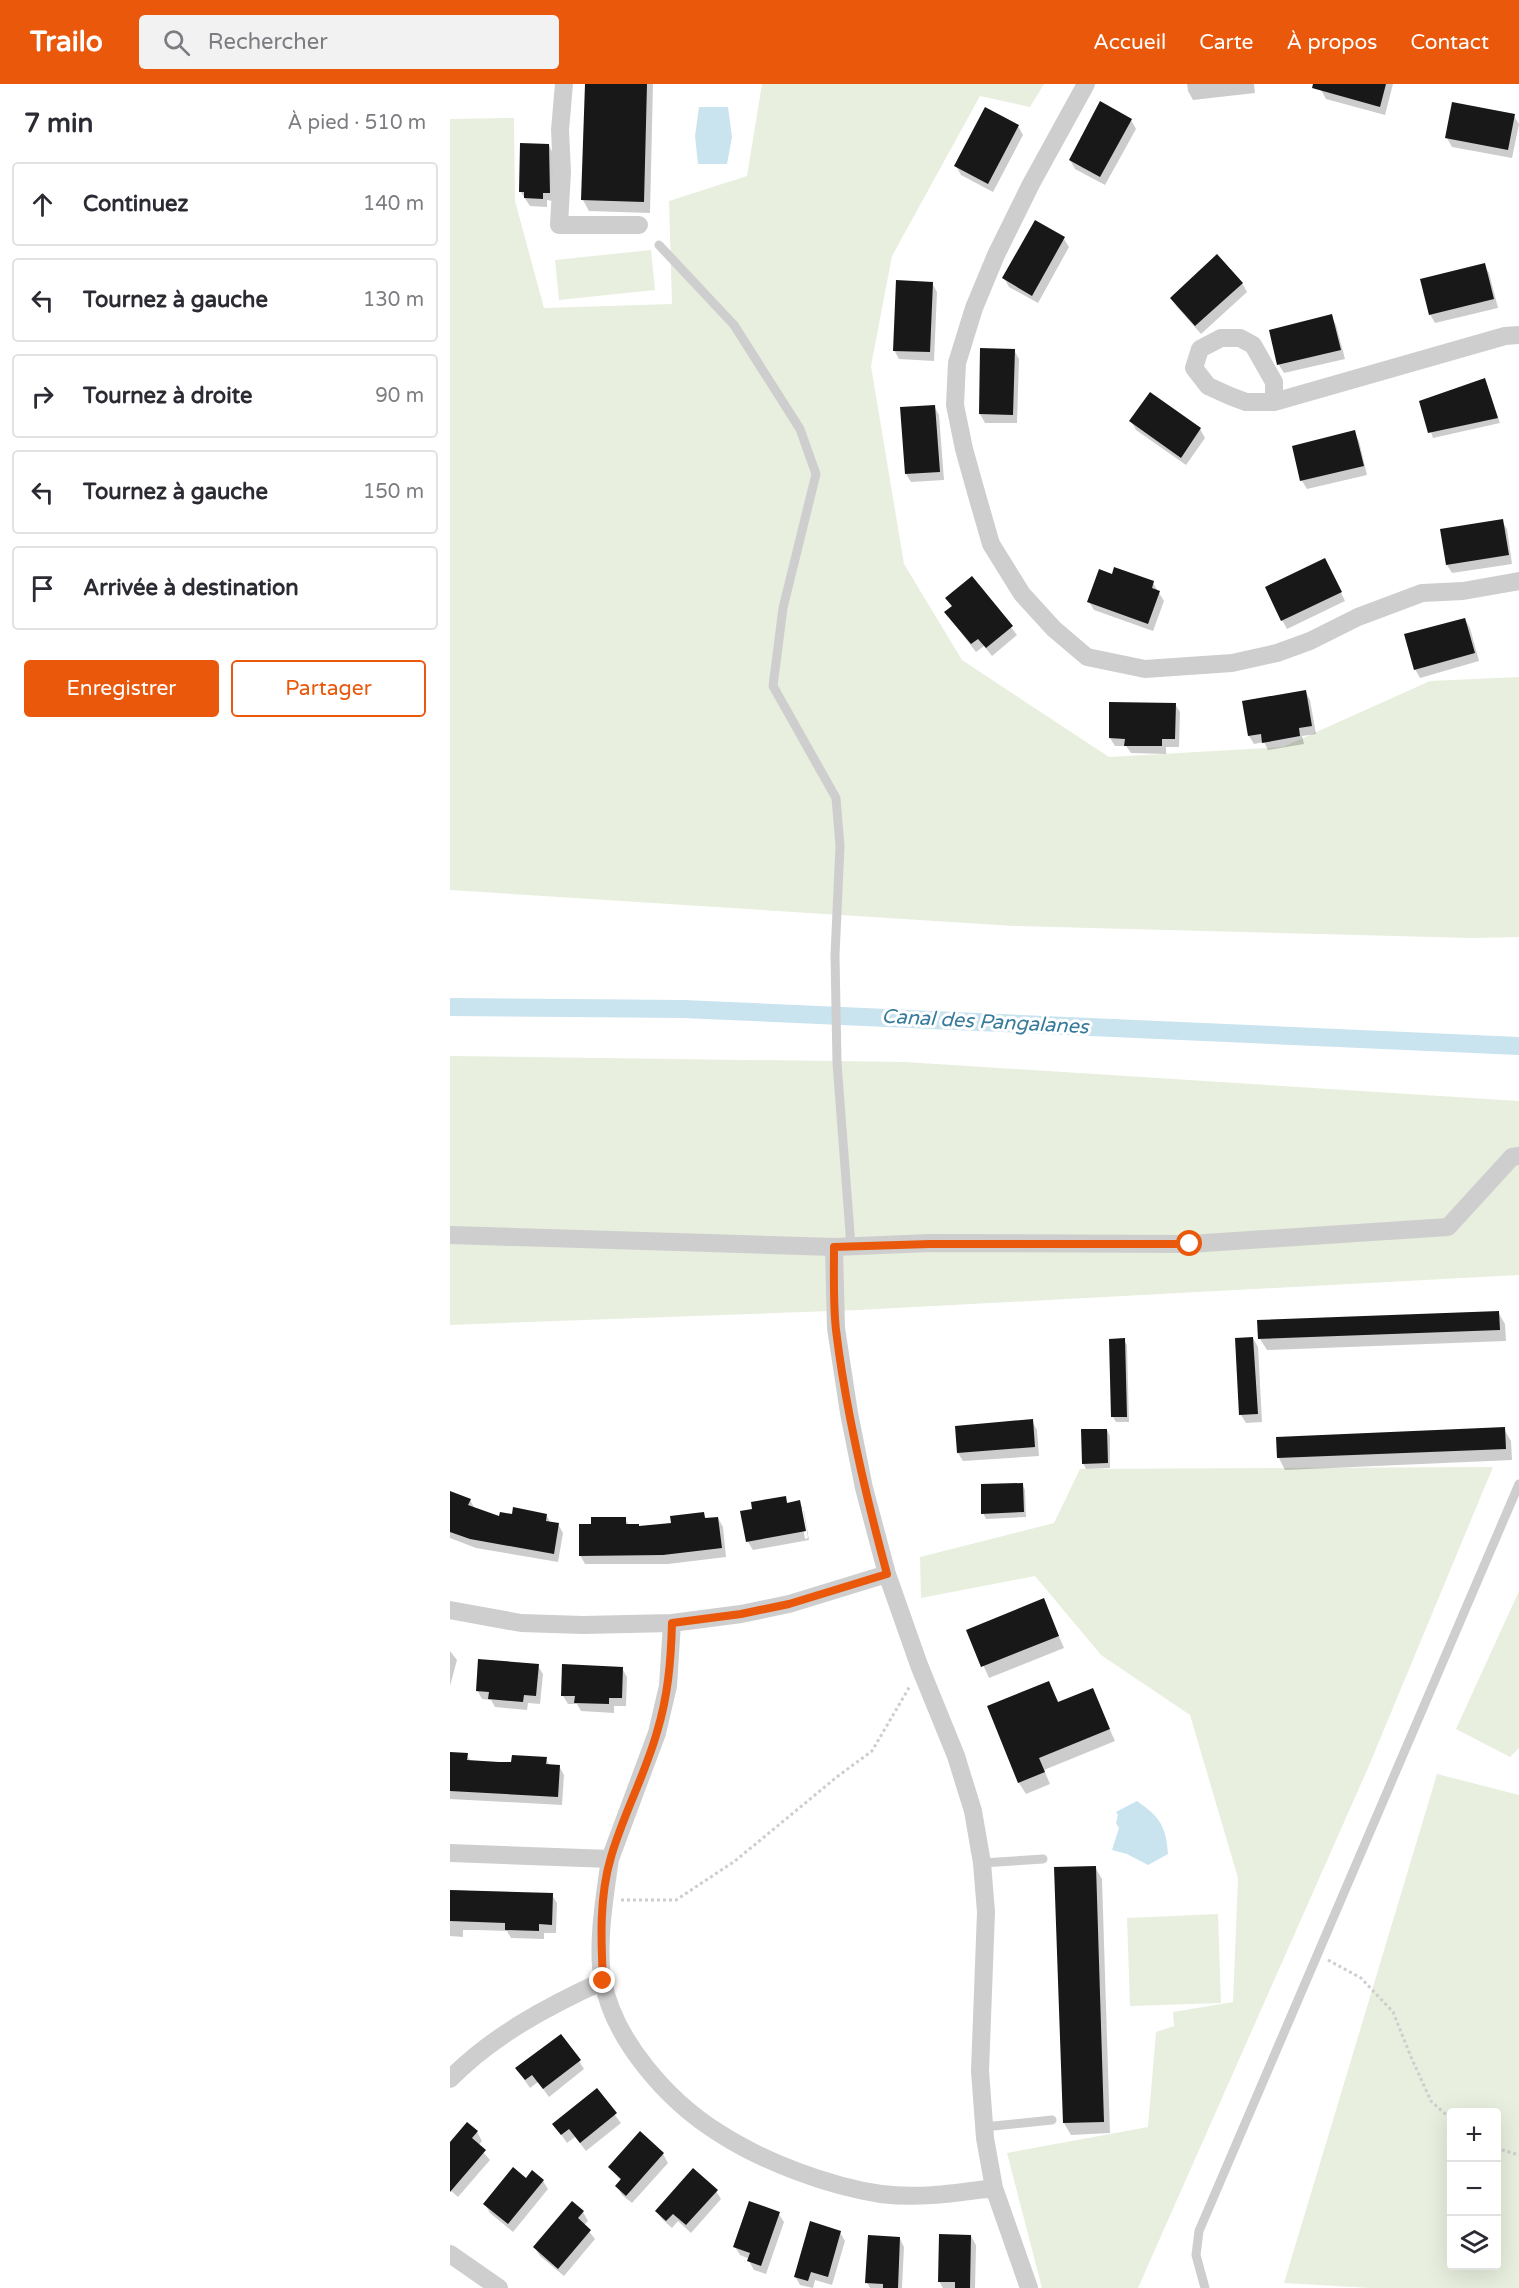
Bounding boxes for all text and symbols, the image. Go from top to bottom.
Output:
search box [139,15,559,69]
text: Trailo [30,25,103,59]
icon: search [160,26,193,59]
text: Rechercher [208,29,328,55]
text: Accueil [1093,30,1166,55]
text: Carte [1199,30,1253,55]
text: À propos [1286,30,1377,55]
text: Contact [1410,30,1489,55]
text: 7 min [24,108,93,139]
text: À pied · 510 m [288,111,426,135]
icon: ahead [26,188,59,221]
text: Continuez [83,191,188,217]
text: 140 m [363,192,424,216]
icon: left [26,284,59,317]
text: Tournez à gauche [83,287,268,313]
text: 130 m [363,288,424,312]
icon: right [26,380,59,413]
text: Tournez à droite [83,383,252,409]
text: 90 m [375,384,424,408]
icon: left [26,476,59,509]
text: Tournez à gauche [83,479,268,505]
text: 150 m [363,480,424,504]
icon: arrive [26,572,59,605]
text: Arrivée à destination [83,575,299,601]
button: Enregistrer [24,660,219,717]
button: Partager [231,660,426,717]
water label: Canal des Pangalanes [881,1005,1090,1039]
route start [1176,1230,1202,1256]
route end [589,1967,615,1993]
map controls [1447,2108,1501,2270]
button: + [1447,2108,1501,2162]
button: − [1447,2162,1501,2216]
button: layers [1447,2216,1501,2270]

